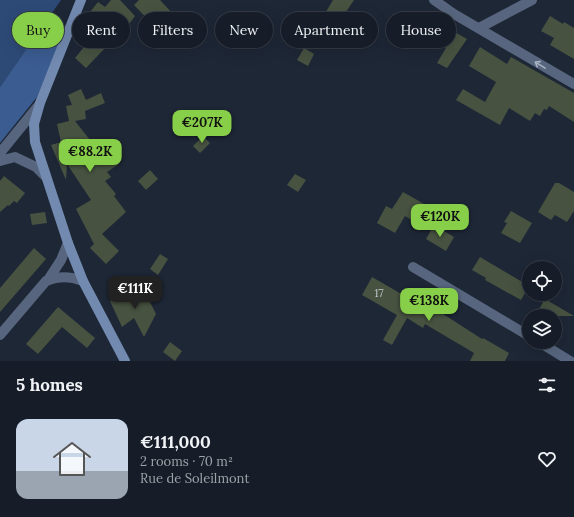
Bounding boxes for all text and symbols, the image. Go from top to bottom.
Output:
chip: Buy [12,12,64,48]
chip: Rent [72,12,130,48]
chip: Filters [138,12,207,48]
chip: New [215,12,273,48]
chip: Apartment [281,12,378,48]
chip: House [386,12,456,48]
one-way arrow [534,60,546,68]
pin: €207K [174,110,230,144]
text: €207K [181,114,223,131]
pin: €88.2K [57,139,123,173]
text: €88.2K [68,143,112,160]
pin: €120K [412,204,468,238]
text: €120K [420,208,460,225]
map controls [522,261,562,349]
button: locate [522,261,562,301]
pin: €111K [107,276,163,310]
text: €111K [117,280,153,297]
house number: 17 [374,286,384,300]
pin: €138K [401,288,457,322]
text: €138K [409,292,449,309]
button: layers [522,309,562,349]
text: 5 homes [16,374,83,396]
icon: filters [536,374,558,396]
text: €111,000 [140,431,211,453]
icon: home [48,435,96,483]
icon: heart [536,448,558,470]
text: 2 rooms · 70 m² [140,453,233,470]
text: Rue de Soleilmont [140,470,249,487]

